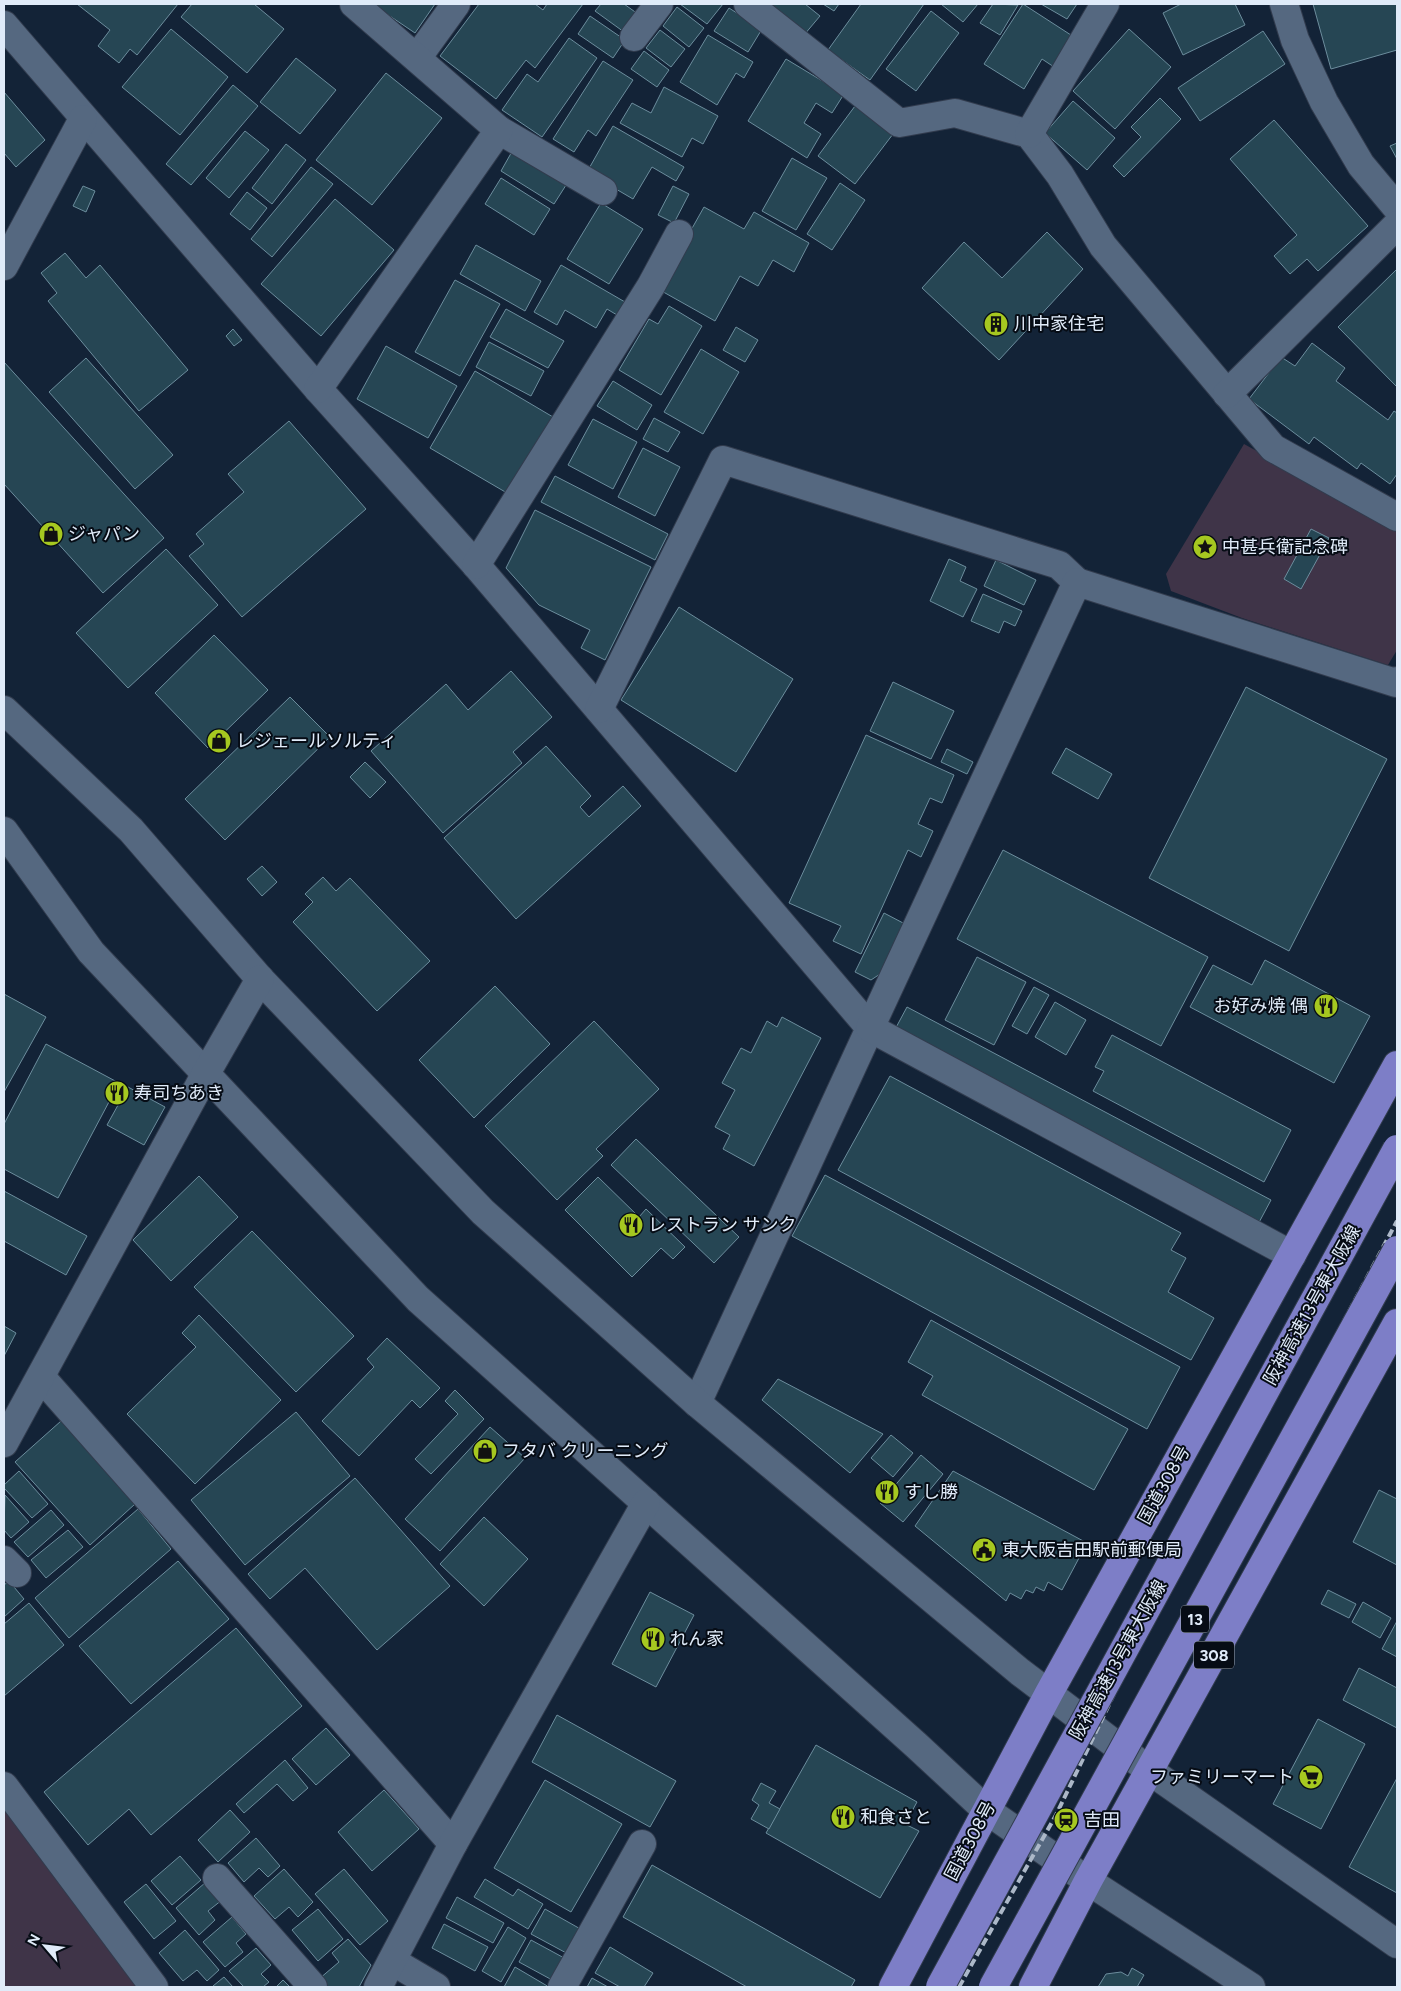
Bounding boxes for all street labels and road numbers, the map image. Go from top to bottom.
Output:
street label: 阪神高速13号東大阪線 [1259,1221,1365,1389]
street label: 国道308号 [1133,1442,1195,1528]
street label: 阪神高速13号東大阪線 [1065,1576,1171,1744]
road number: 13 [1181,1606,1209,1632]
road number: 308 [1194,1642,1234,1668]
street label: 国道308号 [940,1798,1000,1884]

